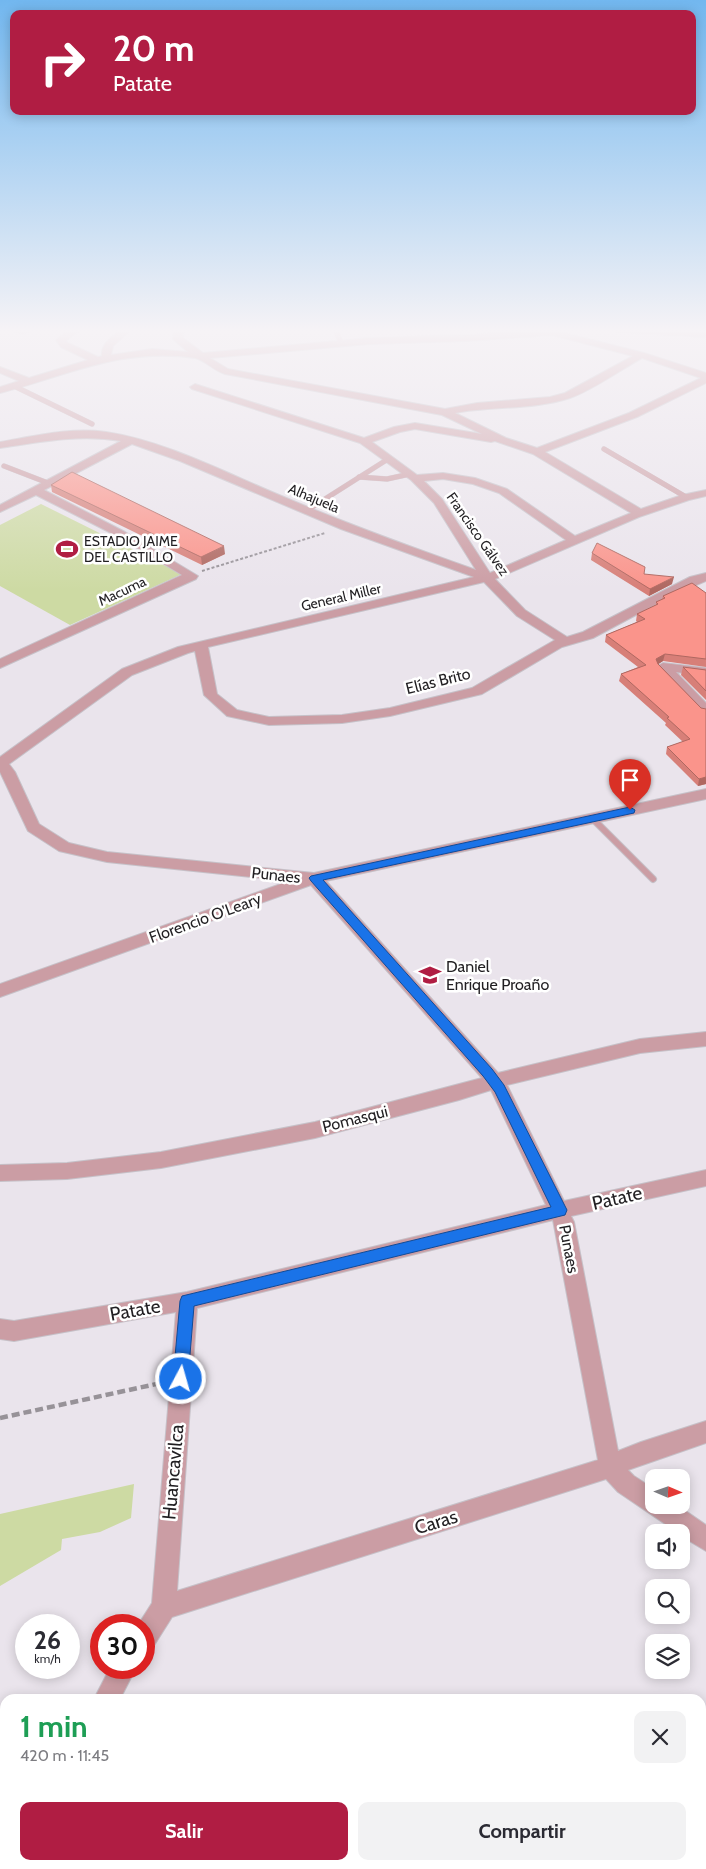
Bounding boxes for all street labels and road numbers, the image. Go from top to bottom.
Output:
street label: Alhajuela [286,479,342,517]
street label: Francisco Gálvez [443,489,514,579]
street label: Macuma [95,572,149,610]
street label: General Miller [299,579,383,615]
street label: Elías Brito [404,664,472,698]
street label: Punaes [251,863,302,887]
street label: Florencio O'Leary [146,889,264,947]
street label: Pomasqui [320,1102,390,1136]
street label: Patate [590,1181,645,1215]
street label: Punaes [555,1223,583,1275]
street label: Patate [108,1294,162,1326]
street label: Huancavilca [157,1423,189,1521]
street label: Caras [412,1505,460,1539]

